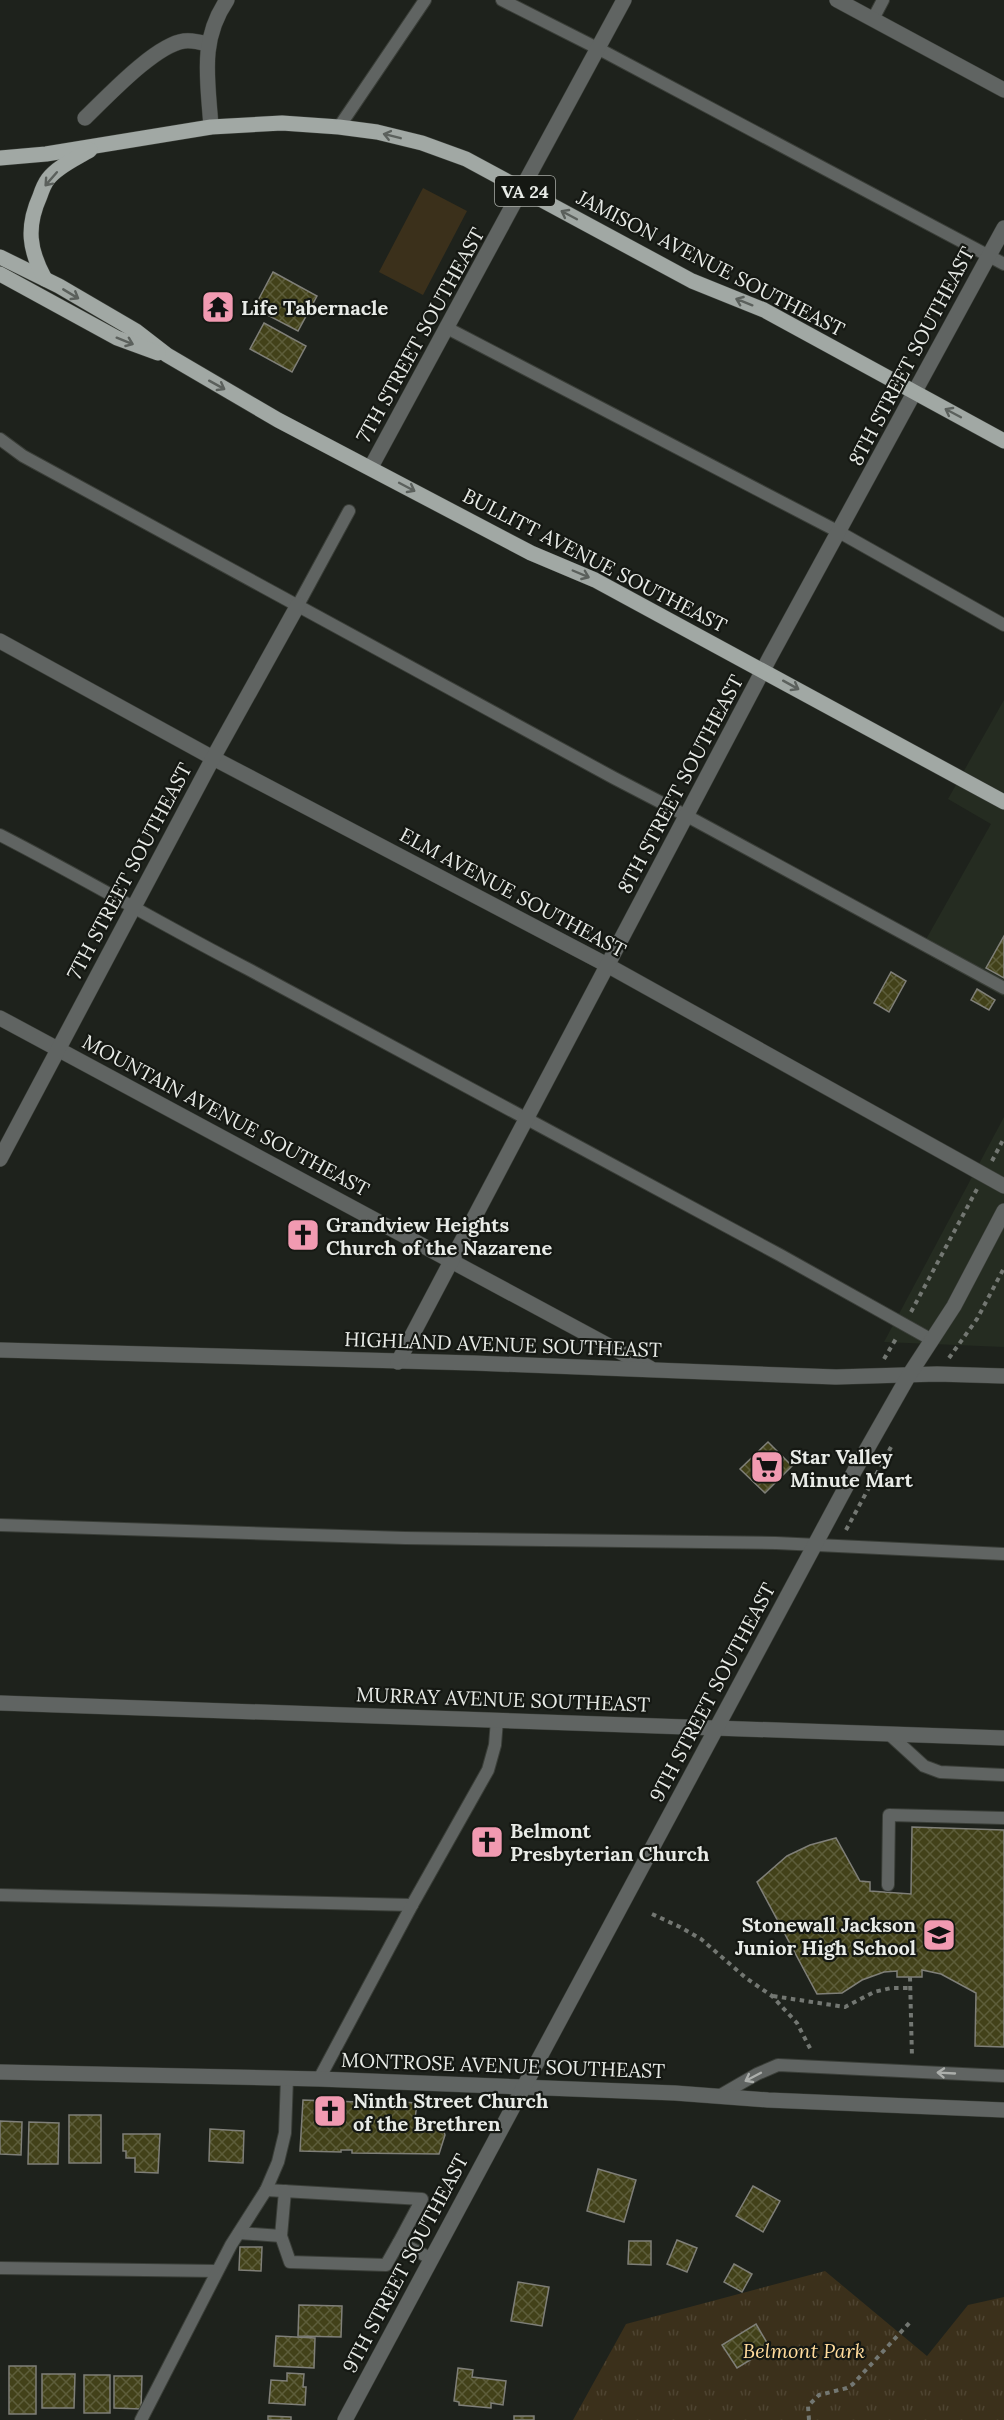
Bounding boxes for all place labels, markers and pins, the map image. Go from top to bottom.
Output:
temple icon: Life Tabernacle [200,289,236,325]
place label: Life Tabernacle [241,295,388,320]
place label: Grandview Heights Church of the Nazarene [326,1212,553,1260]
church icon: Grandview Heights Church of the Nazarene [285,1217,321,1253]
place label: Star Valley Minute Mart [790,1444,913,1492]
supermarket icon: Star Valley Minute Mart [749,1449,785,1485]
place label: Belmont Presbyterian Church [510,1818,710,1866]
church icon: Belmont Presbyterian Church [469,1824,505,1860]
place label: Stonewall Jackson Junior High School [735,1912,916,1960]
school or university icon: Stonewall Jackson Junior High School [921,1917,957,1953]
place label: Ninth Street Church of the Brethren [353,2088,549,2136]
church icon: Ninth Street Church of the Brethren [312,2093,348,2129]

